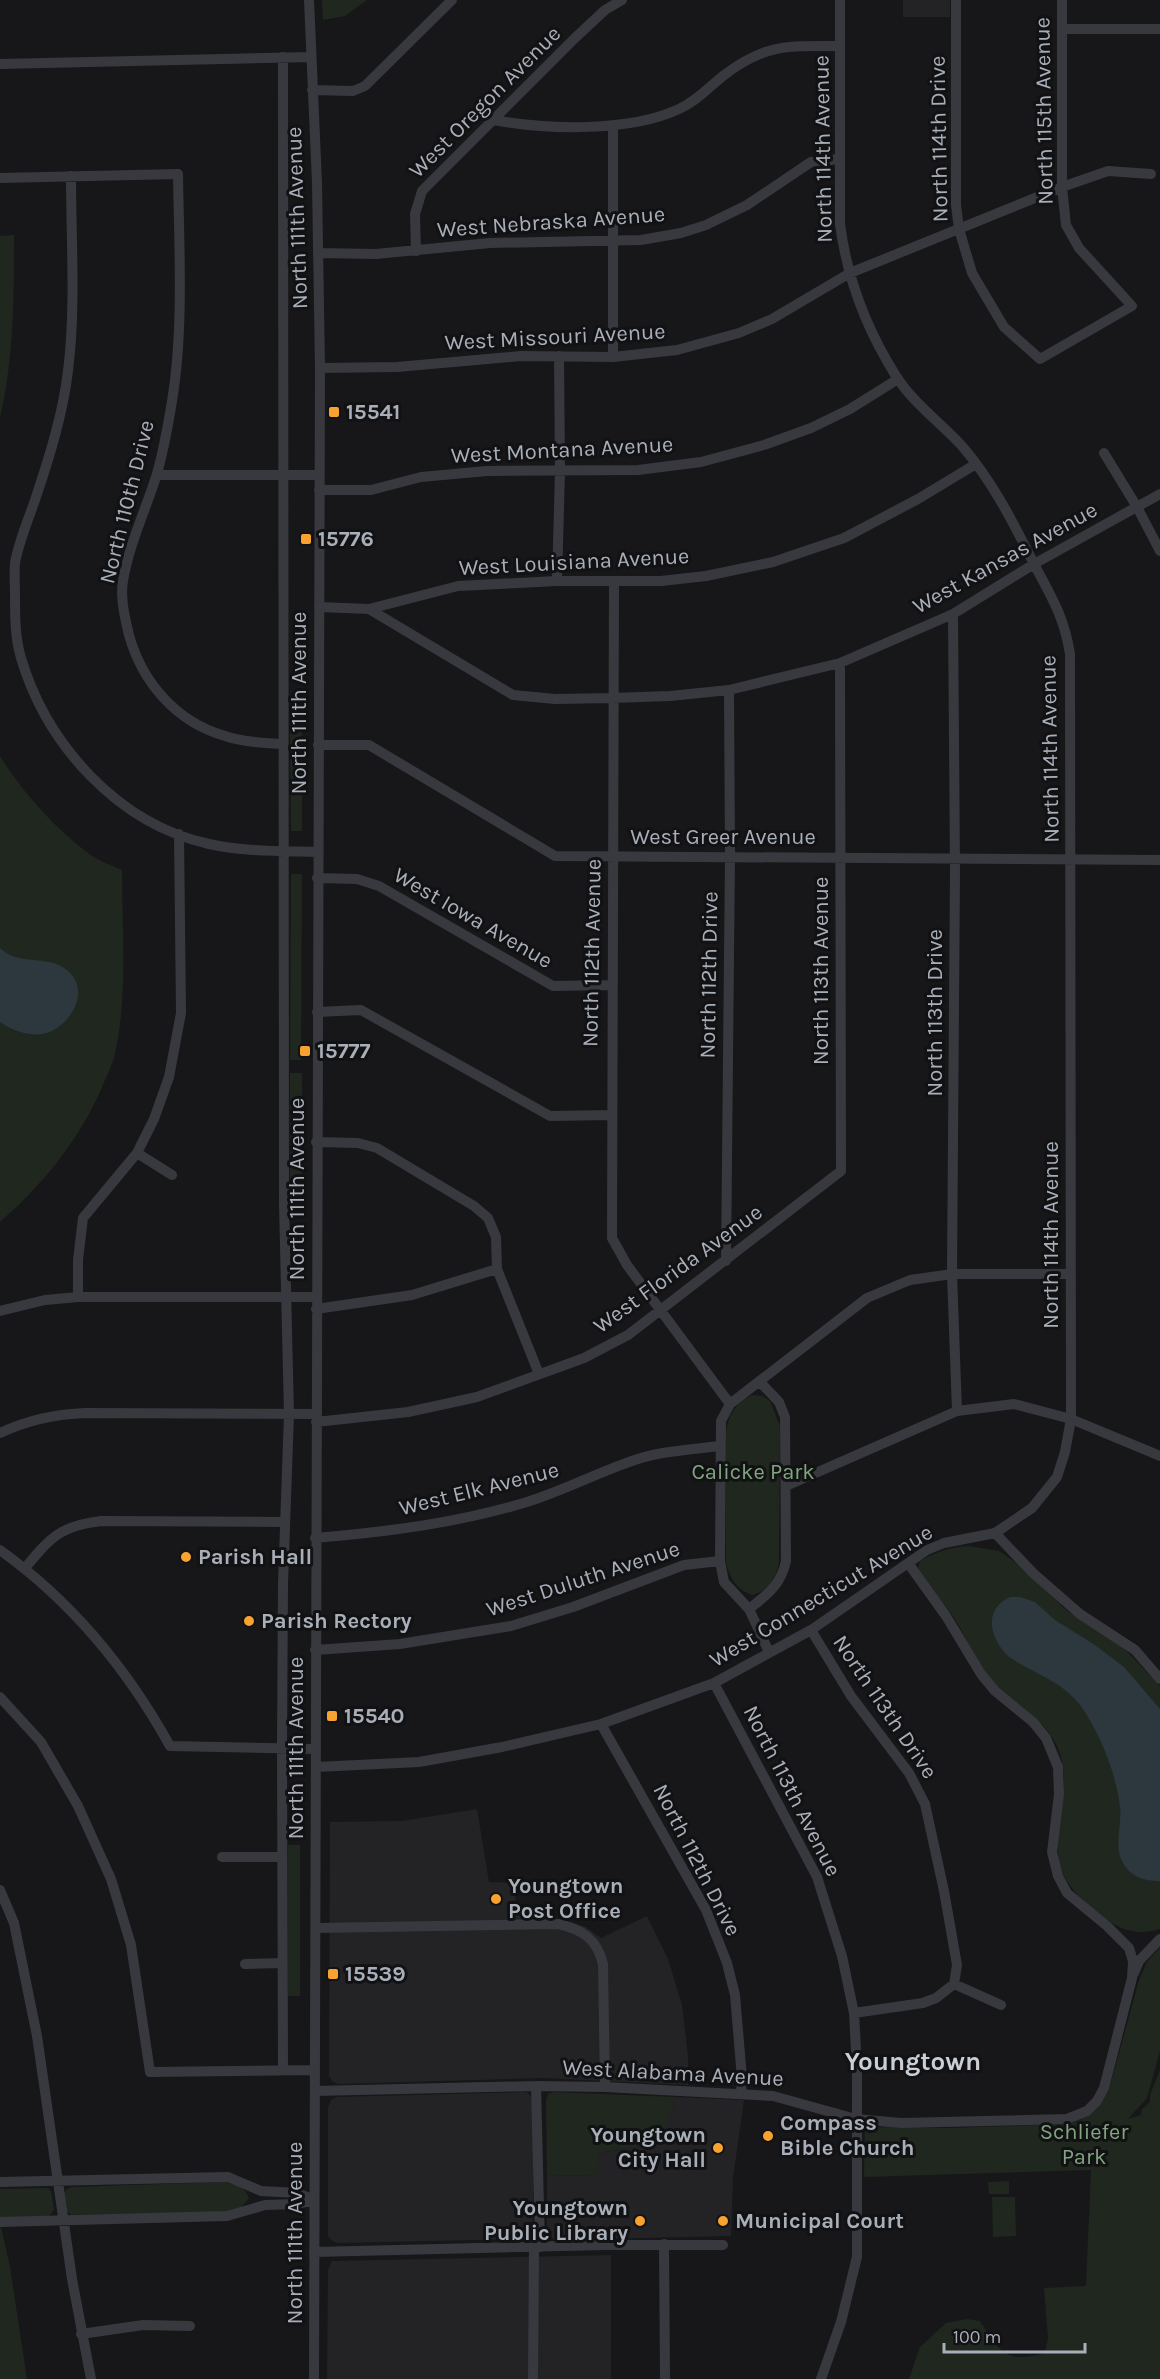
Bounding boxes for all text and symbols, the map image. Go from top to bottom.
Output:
street label: North 115th Avenue [1029,17,1059,205]
street label: West Oregon Avenue [404,21,566,183]
street label: North 114th Avenue [808,55,838,243]
street label: North 114th Drive [925,55,953,223]
street label: North 111th Avenue [281,126,313,310]
street label: West Nebraska Avenue [436,201,666,243]
street label: West Missouri Avenue [444,318,666,356]
place label: 15541 [346,399,400,425]
marker: 15541 [327,405,341,419]
street label: North 110th Drive [94,418,160,586]
street label: West Montana Avenue [450,431,674,469]
street label: West Kansas Avenue [908,496,1102,620]
place label: 15776 [318,526,374,552]
marker: 15776 [299,532,313,546]
street label: West Louisiana Avenue [458,543,690,581]
street label: North 111th Avenue [286,612,312,794]
street label: North 114th Avenue [1035,655,1065,843]
street label: West Greer Avenue [630,824,816,850]
street label: North 112th Avenue [577,859,607,1047]
street label: West Iowa Avenue [389,862,557,974]
street label: North 113th Avenue [808,877,834,1065]
street label: North 112th Drive [695,891,723,1059]
street label: North 113th Drive [922,929,948,1097]
place label: 15777 [317,1038,371,1064]
marker: 15777 [298,1044,312,1058]
street label: North 111th Avenue [284,1098,310,1280]
street label: North 114th Avenue [1038,1141,1064,1329]
street label: West Florida Avenue [589,1199,767,1339]
street label: West Elk Avenue [396,1457,562,1521]
park label: Calicke Park [691,1459,815,1485]
street label: West Connecticut Avenue [705,1519,937,1673]
street label: West Duluth Avenue [483,1535,683,1623]
place label: Parish Hall [198,1544,312,1570]
marker: Parish Hall [179,1550,193,1564]
place label: Parish Rectory [261,1608,412,1634]
marker: Parish Rectory [242,1614,256,1628]
street label: North 113th Drive [827,1630,943,1784]
street label: North 111th Avenue [283,1657,309,1839]
street label: North 113th Avenue [738,1701,846,1881]
place label: 15540 [344,1703,404,1729]
marker: 15540 [325,1709,339,1723]
street label: North 112th Drive [647,1780,747,1940]
place label: Youngtown Post Office [508,1873,623,1924]
marker: Youngtown Post Office [489,1892,503,1906]
place label: 15539 [345,1961,406,1987]
marker: 15539 [326,1967,340,1981]
district label: Youngtown [845,2046,981,2077]
street label: West Alabama Avenue [562,2054,784,2092]
place label: Compass Bible Church [780,2110,914,2161]
park label: Schliefer Park [1040,2119,1128,2170]
place label: Youngtown City Hall [591,2122,706,2173]
marker: Compass Bible Church [761,2129,775,2143]
marker: Youngtown City Hall [711,2141,725,2155]
street label: North 111th Avenue [282,2142,308,2324]
place label: Youngtown Public Library [484,2195,628,2246]
place label: Municipal Court [735,2208,904,2234]
marker: Youngtown Public Library [633,2214,647,2228]
marker: Municipal Court [716,2214,730,2228]
scale bar [944,2316,1085,2354]
text: 100 m [953,2326,1001,2348]

